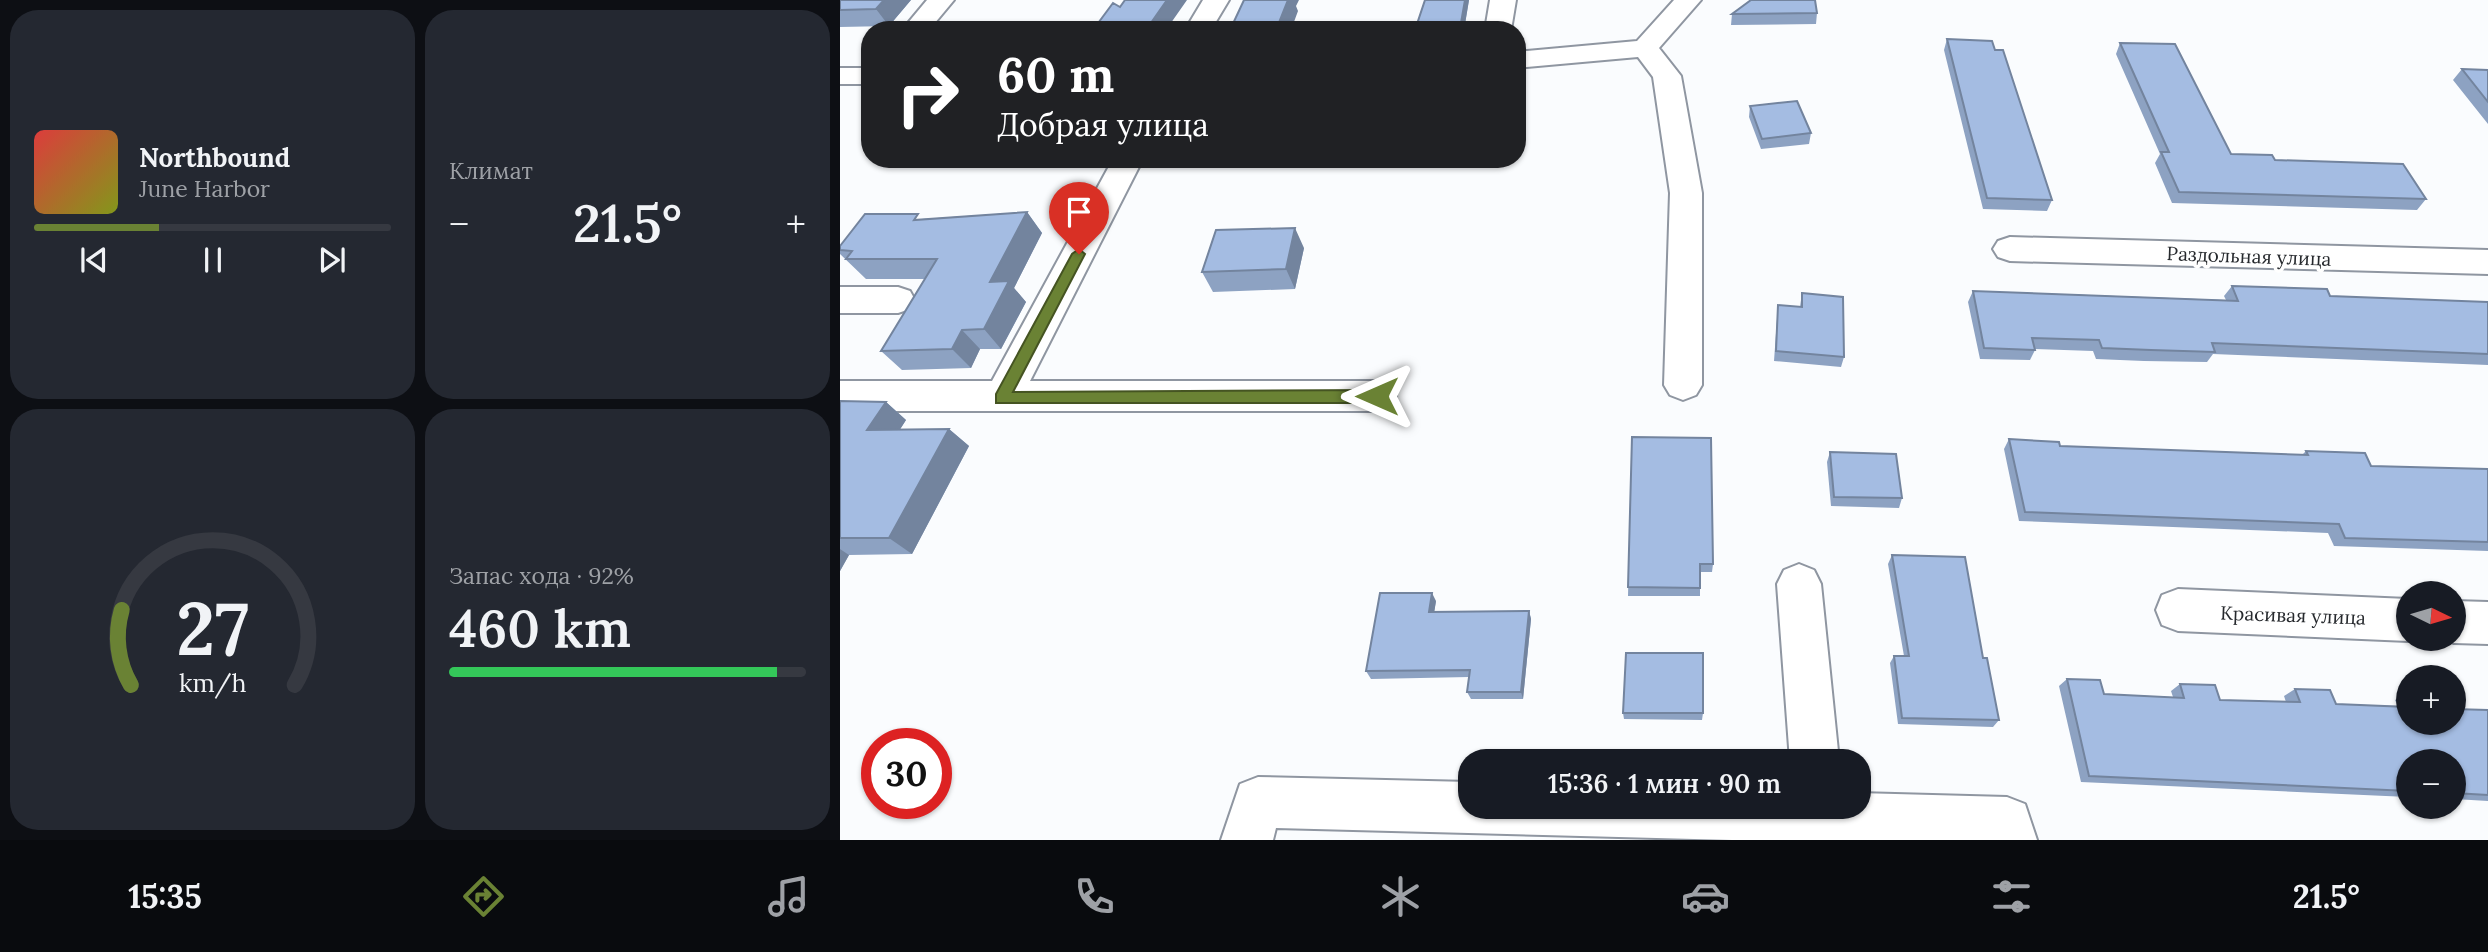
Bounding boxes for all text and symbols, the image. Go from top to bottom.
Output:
text: 60 m [997,43,1114,105]
icon: right [882,49,973,140]
text: Добрая улица [997,104,1209,145]
text: Northbound [139,141,290,174]
text: Климат [449,156,533,185]
text: June Harbor [139,174,270,203]
pin [1049,182,1109,254]
text: 21.5° [573,190,682,256]
icon: arrive [1060,193,1098,231]
text: − [449,200,469,248]
text: + [786,200,806,248]
icon: previous [75,241,113,279]
icon: pause [194,241,232,279]
icon: next [313,241,351,279]
street label: Раздольная улица [2166,241,2332,271]
position arrow [1340,359,1414,433]
text: Запас хода · 92% [449,561,634,590]
north arrow [2396,581,2466,651]
map controls [2396,581,2466,819]
text: 27 [176,583,249,676]
text: 460 km [449,595,631,661]
street label: Красивая улица [2220,600,2366,630]
button: + [2396,665,2466,735]
text: km/h [179,667,246,699]
speed limit sign: 30 [861,728,952,819]
button: − [2396,749,2466,819]
text: 15:36 · 1 мин · 90 m [1548,767,1781,800]
icon: directions [459,872,508,921]
icon: music [764,872,813,921]
icon: phone [1070,872,1119,921]
icon: climate [1376,872,1425,921]
icon: car [1681,872,1730,921]
icon: filters [1987,872,2036,921]
text: 15:35 [128,876,202,917]
text: 21.5° [2293,876,2360,917]

